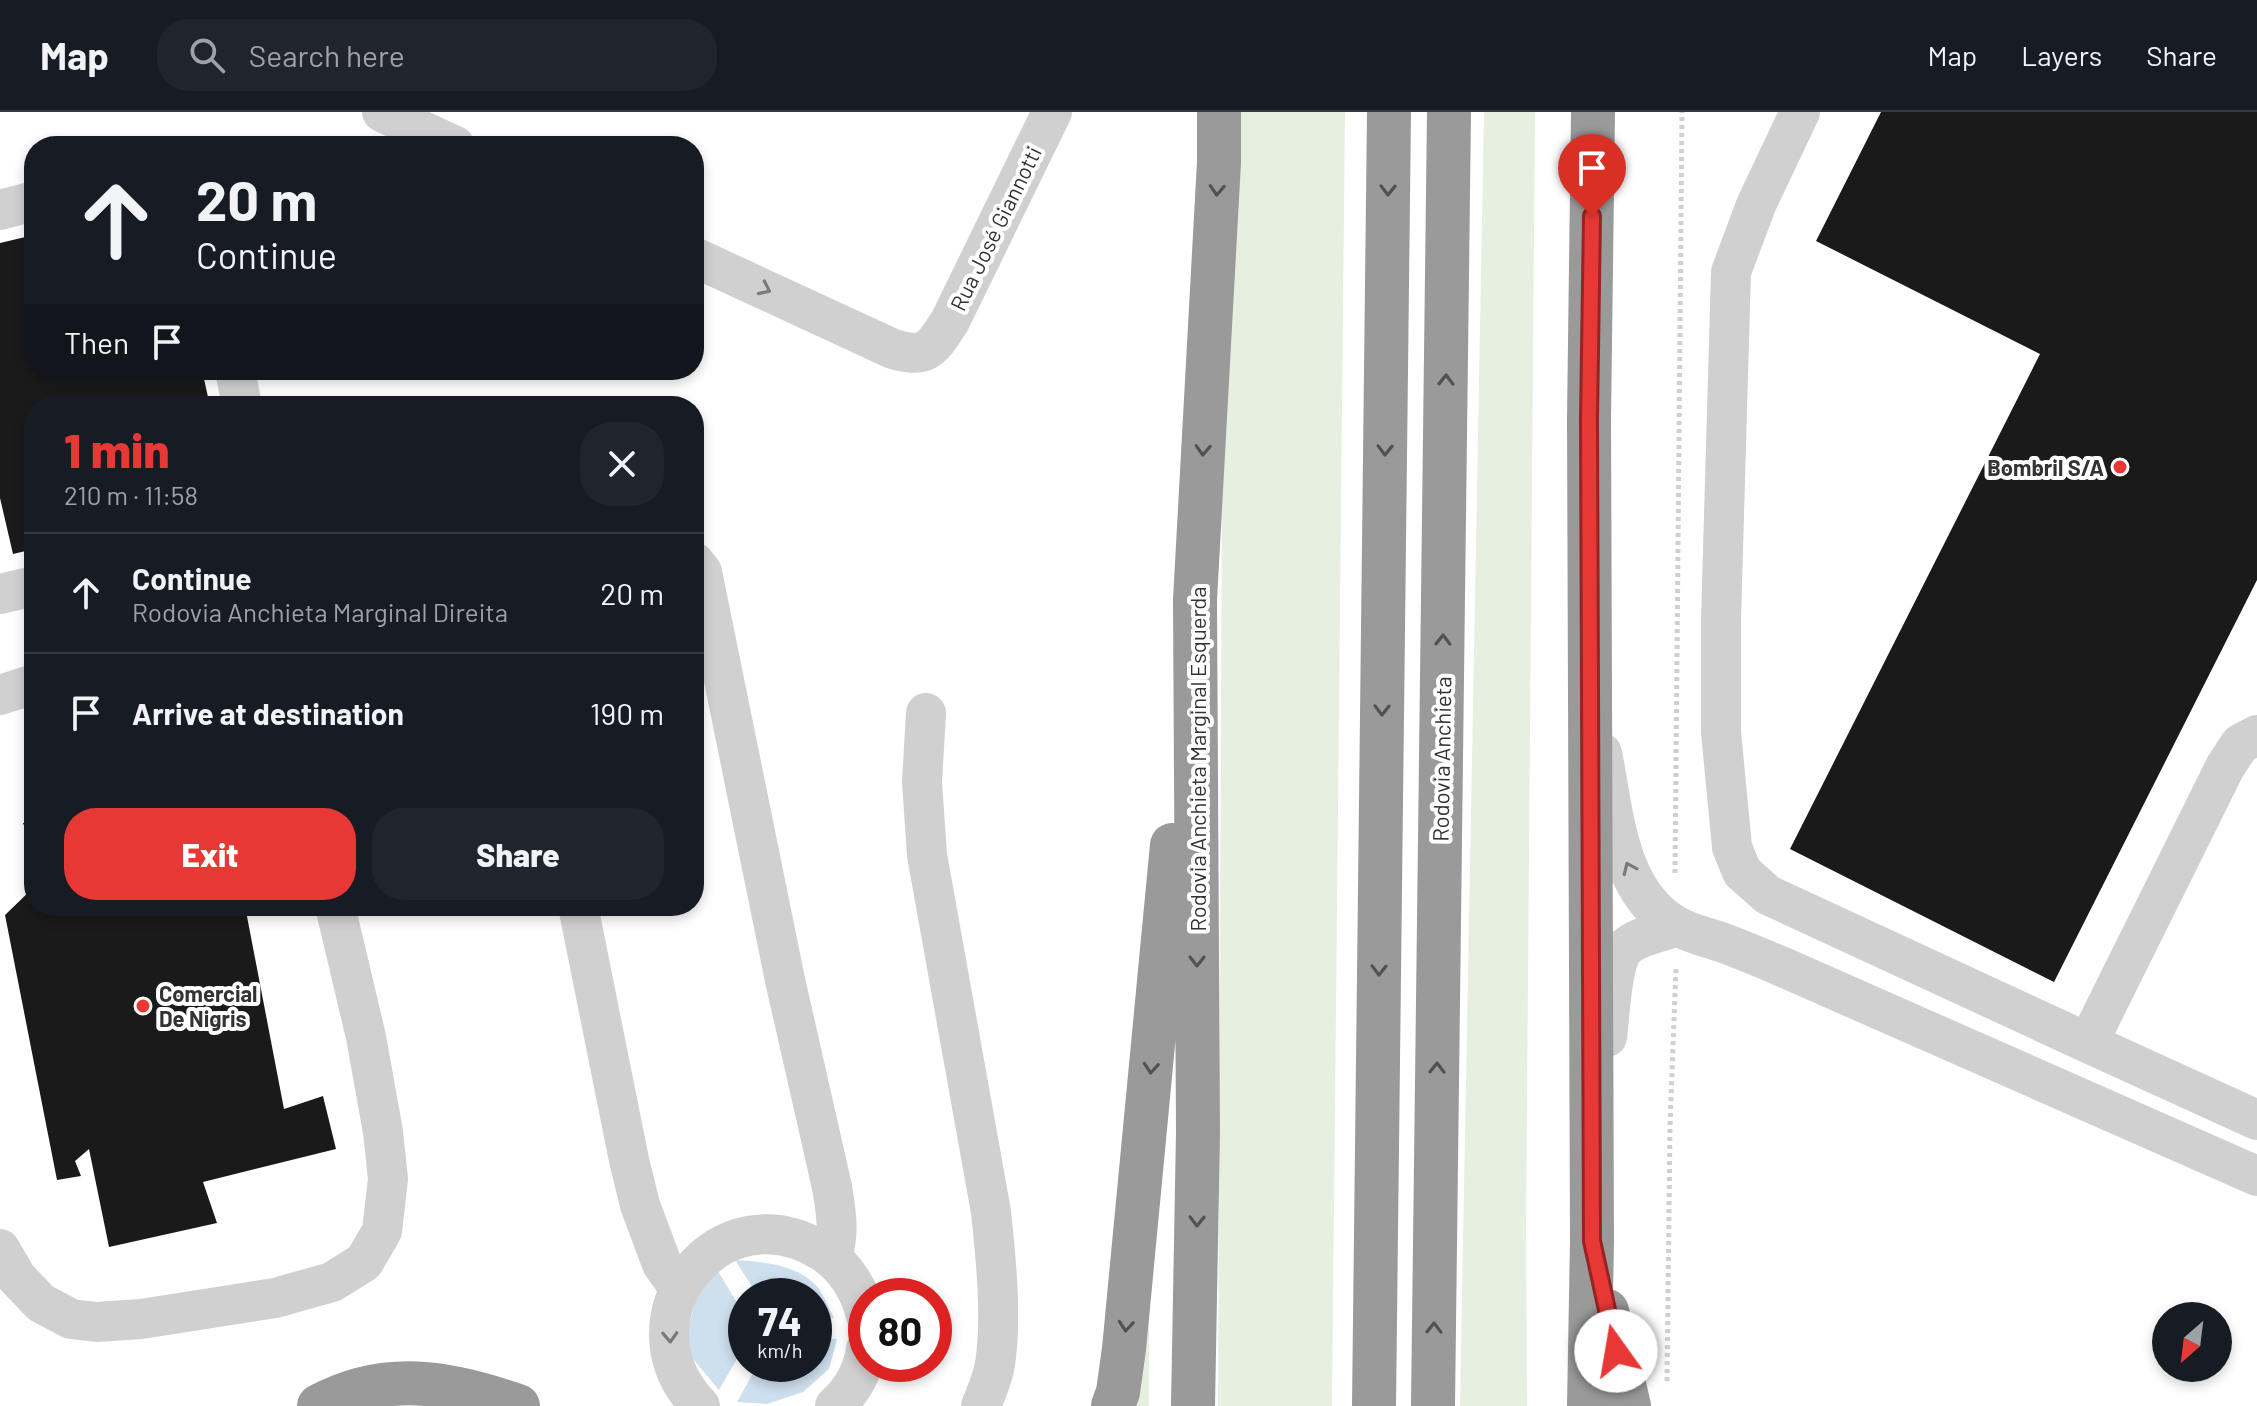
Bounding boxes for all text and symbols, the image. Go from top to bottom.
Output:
search box [157,19,717,91]
text: Map [40,32,109,78]
icon: search [185,33,229,77]
text: Search here [249,37,405,73]
text: Map [1927,38,1977,72]
text: Layers [2021,38,2102,72]
text: Share [2146,38,2217,72]
pin [1558,134,1626,216]
street label: Rua José Giannotti [944,142,1046,314]
icon: arrive [1570,146,1614,190]
text: 20 m [196,165,317,232]
icon: ahead [64,168,168,272]
one-way arrow [1209,184,1226,197]
one-way arrow [1379,184,1396,197]
text: Continue [196,233,337,276]
one-way arrow [756,279,771,295]
icon: arrive [145,320,189,364]
text: Then [64,324,129,360]
one-way arrow [1437,373,1455,386]
text: 1 min [64,420,170,478]
button: close [580,422,664,506]
one-way arrow [1195,444,1212,457]
one-way arrow [1376,444,1393,457]
place label: Bombril S/A [1987,454,2104,480]
marker: Bombril S/A [2111,458,2129,476]
text: 210 m · 11:58 [64,479,198,510]
text: Continue [132,560,252,596]
icon: ahead [64,571,108,615]
text: 20 m [600,575,664,611]
street label: Rodovia Anchieta Marginal Esquerda [1184,586,1210,932]
text: Rodovia Anchieta Marginal Direita [132,596,508,627]
one-way arrow [1434,633,1451,646]
street label: Rodovia Anchieta [1427,676,1455,842]
icon: arrive [64,691,108,735]
text: Arrive at destination [132,695,404,731]
text: 190 m [590,695,664,731]
one-way arrow [1373,704,1391,717]
button: Exit [64,808,356,900]
button: Share [372,808,664,900]
one-way arrow [1623,862,1639,877]
one-way arrow [1188,955,1206,968]
one-way arrow [1370,964,1388,977]
place label: Comercial De Nigris [159,980,257,1031]
marker: Comercial De Nigris [134,997,152,1015]
one-way arrow [1143,1061,1160,1074]
one-way arrow [1428,1061,1446,1074]
one-way arrow [1188,1215,1205,1228]
speed limit sign: 80 [848,1278,952,1382]
text: 74 [758,1296,802,1344]
north arrow [2152,1302,2232,1382]
map controls [2152,1302,2232,1382]
position arrow [1574,1309,1658,1393]
one-way arrow [1118,1320,1135,1333]
one-way arrow [1425,1321,1443,1334]
one-way arrow [661,1331,678,1344]
text: km/h [757,1338,803,1362]

